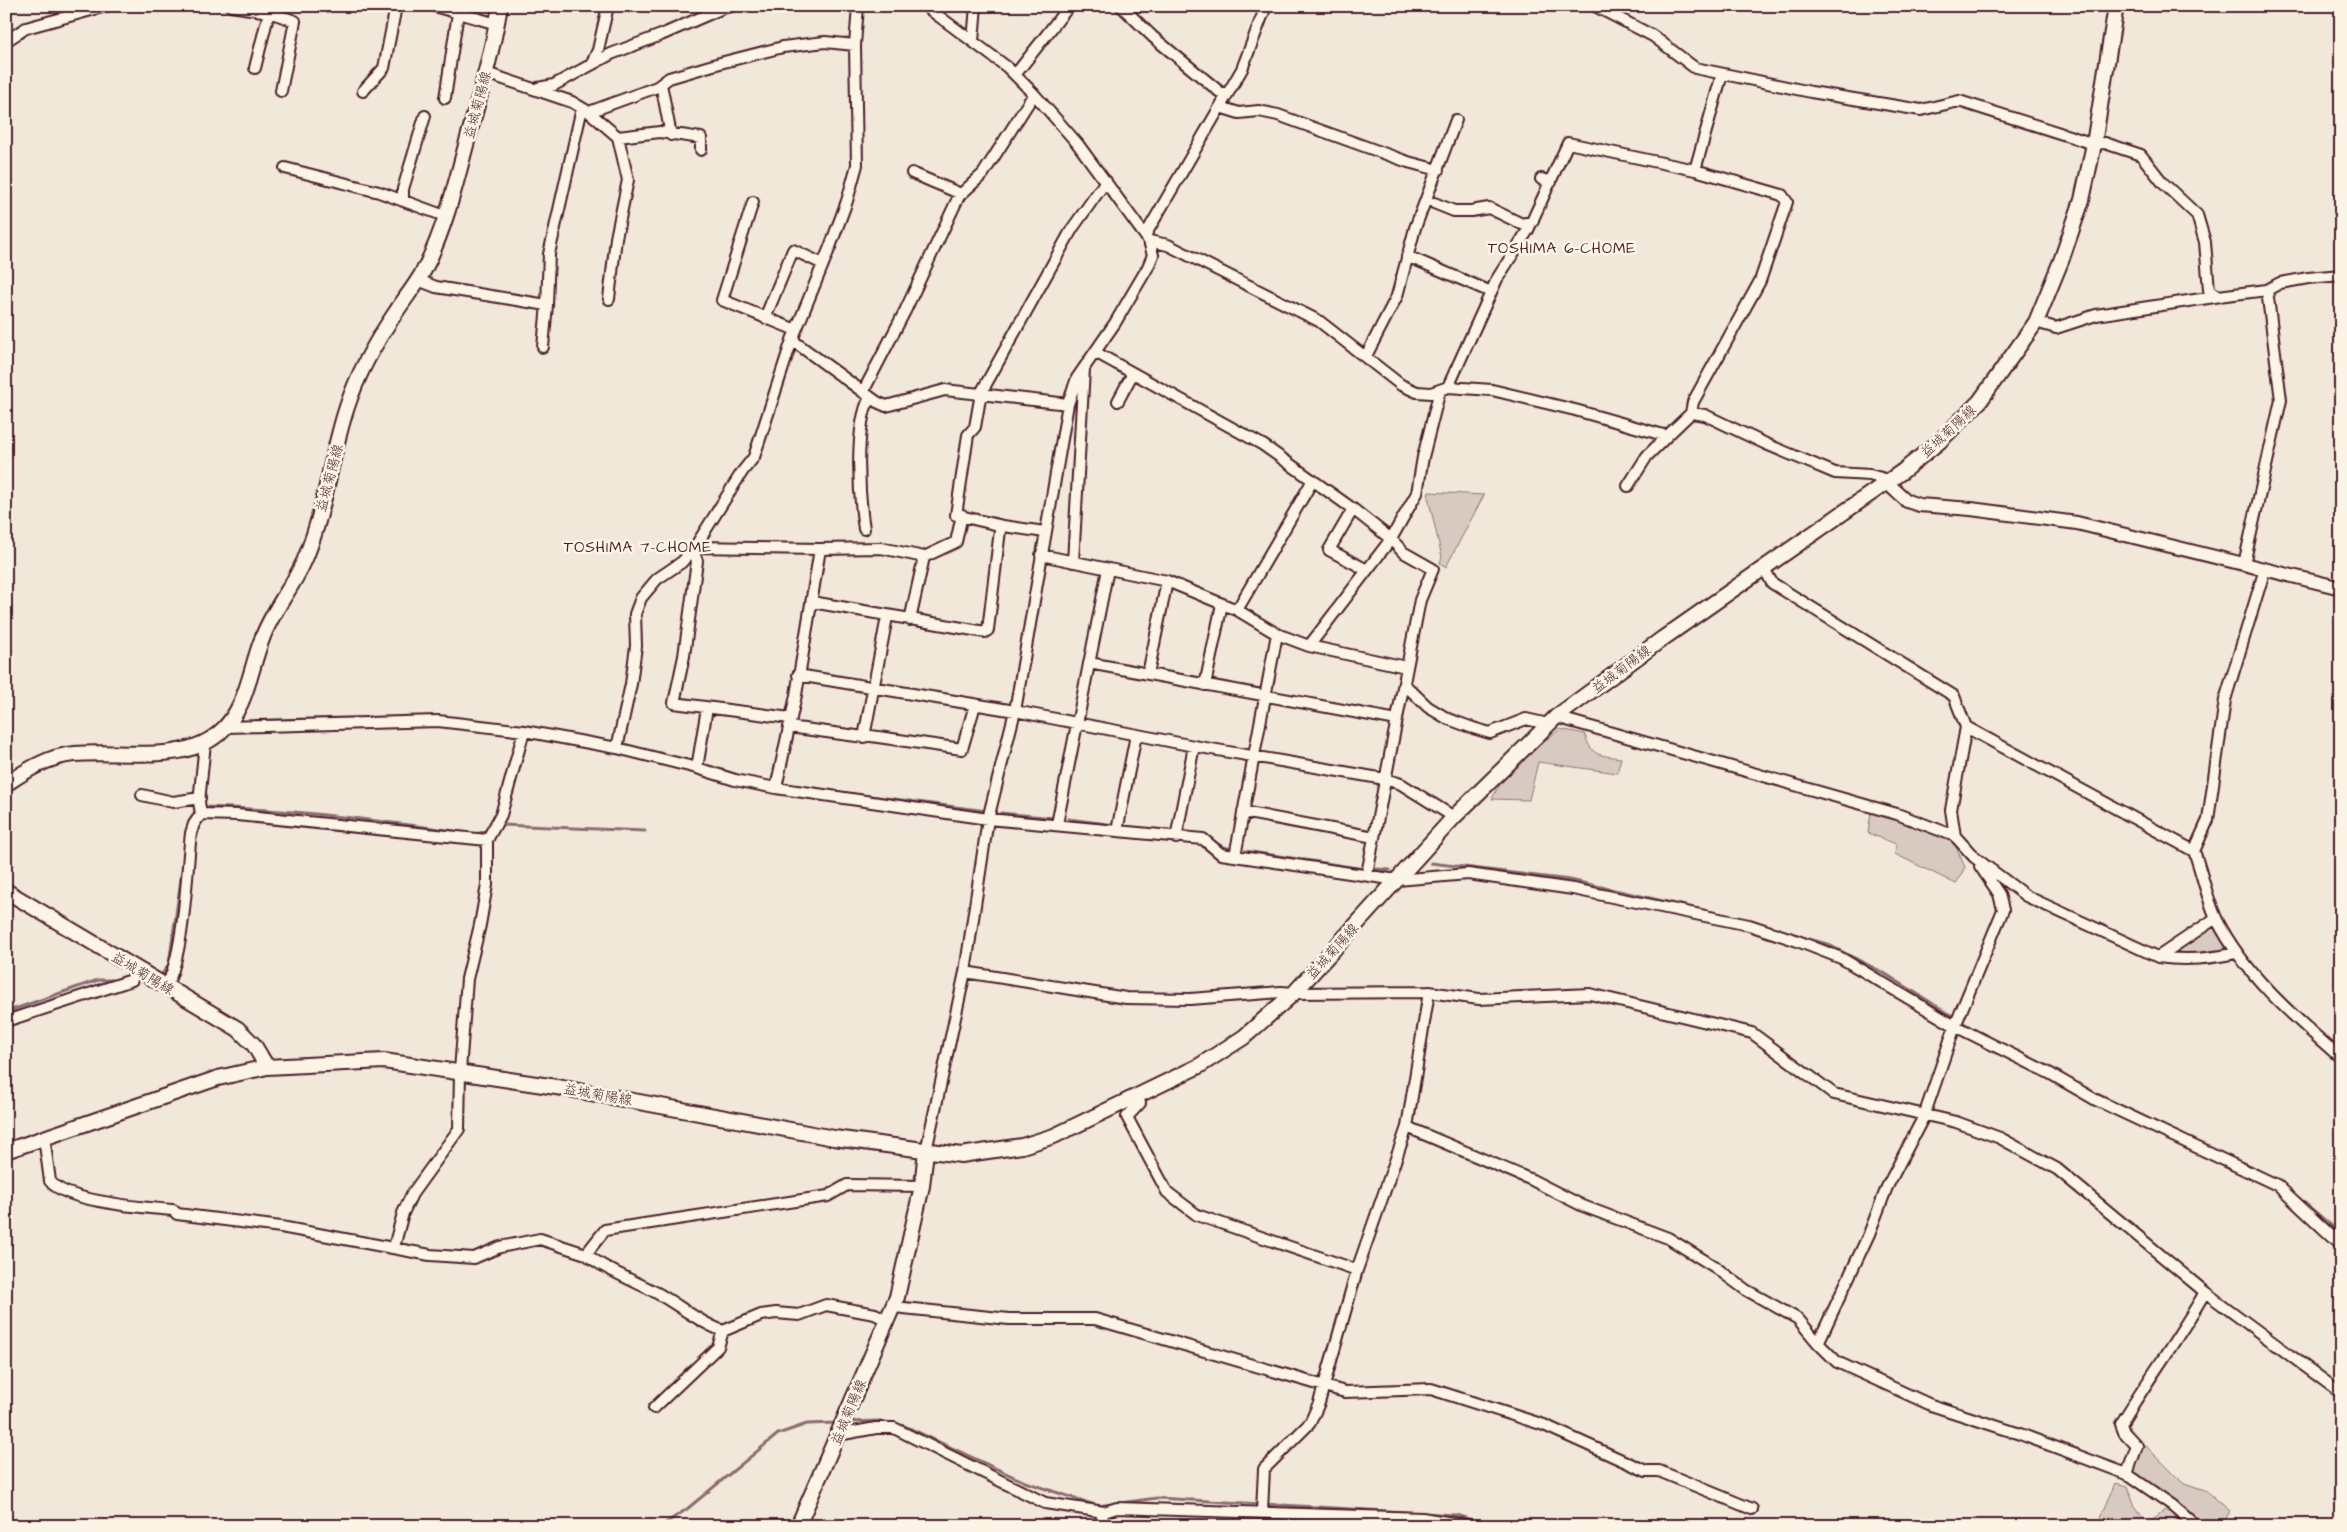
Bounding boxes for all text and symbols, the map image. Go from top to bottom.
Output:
street label: 益城菊陽線 [459,69,497,142]
district label: TOSHIMA 6-CHOME [1488,238,1636,259]
street label: 益城菊陽線 [1916,401,1981,463]
street label: 益城菊陽線 [311,442,349,515]
district label: TOSHIMA 7-CHOME [564,537,712,558]
street label: 益城菊陽線 [1588,641,1656,699]
street label: 益城菊陽線 [1302,919,1364,984]
street label: 益城菊陽線 [107,947,178,1000]
street label: 益城菊陽線 [562,1079,634,1111]
street label: 益城菊陽線 [826,1376,872,1449]

